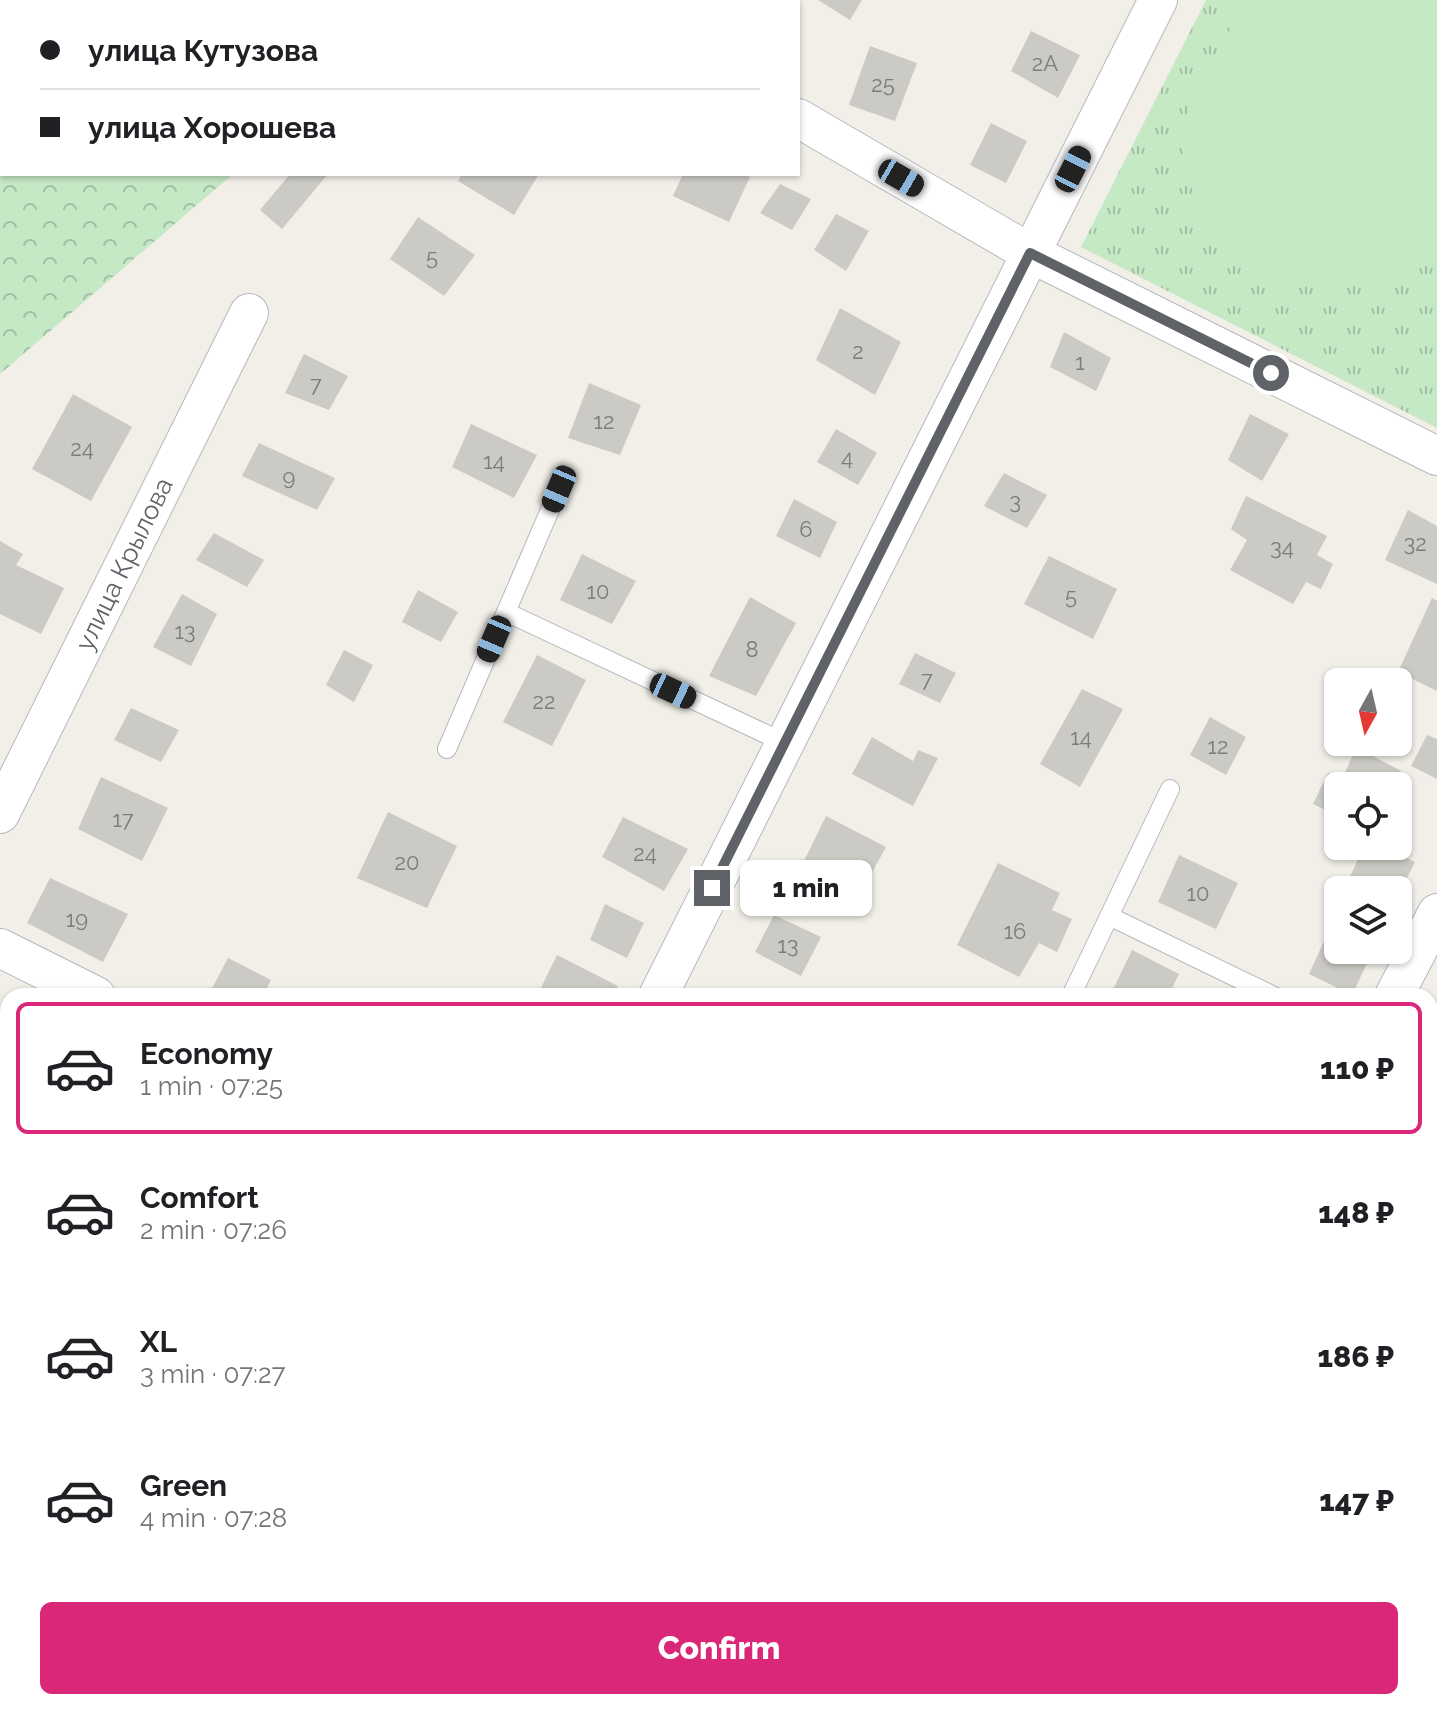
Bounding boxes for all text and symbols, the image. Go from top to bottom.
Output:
text: улица Кутузова [88,33,318,68]
house number: 2А [1032,50,1058,76]
house number: 25 [871,71,895,97]
text: улица Хорошева [88,110,336,145]
car [1051,142,1095,196]
car [874,156,928,200]
house number: 5 [426,244,438,270]
house number: 2 [852,338,864,364]
house number: 1 [1075,349,1085,375]
route start [1253,355,1289,391]
house number: 7 [310,371,322,397]
house number: 12 [594,408,614,434]
house number: 24 [70,435,94,461]
house number: 4 [841,444,853,470]
house number: 14 [483,448,505,474]
car [539,462,579,516]
house number: 9 [283,464,295,490]
street label: улица Крылова [69,473,179,655]
house number: 3 [1009,488,1021,514]
house number: 6 [799,516,813,542]
house number: 32 [1403,530,1427,556]
house number: 34 [1270,534,1294,560]
house number: 10 [587,578,609,604]
house number: 5 [1065,583,1077,609]
car [474,612,514,666]
house number: 13 [174,618,196,644]
house number: 8 [745,636,759,662]
house number: 7 [921,666,933,692]
north arrow [1324,668,1412,756]
map controls [1324,668,1412,964]
car [646,670,700,712]
house number: 22 [533,688,555,714]
house number: 14 [1070,724,1092,750]
house number: 12 [1208,733,1228,759]
button: locate [1324,772,1412,860]
house number: 17 [112,806,134,832]
house number: 24 [633,840,657,866]
house number: 20 [395,849,419,875]
callout: 1 min [740,860,872,916]
route end [694,870,730,906]
text: 1 min [773,873,839,903]
button: layers [1324,876,1412,964]
house number: 10 [1187,880,1209,906]
house number: 19 [66,906,88,932]
house number: 16 [1004,918,1026,944]
house number: 13 [777,932,799,958]
icon: car [44,1032,116,1104]
text: Economy [140,1036,273,1071]
text: 110 ₽ [1320,1051,1394,1086]
text: 1 min · 07:25 [140,1071,283,1101]
icon: car [44,1176,116,1248]
text: Comfort [140,1180,259,1215]
text: 148 ₽ [1318,1195,1394,1230]
text: 2 min · 07:26 [140,1215,287,1245]
icon: car [44,1320,116,1392]
text: XL [140,1324,177,1359]
text: 186 ₽ [1317,1339,1394,1374]
text: 3 min · 07:27 [140,1359,285,1389]
icon: car [44,1464,116,1536]
text: Green [140,1468,227,1503]
text: 147 ₽ [1319,1483,1394,1518]
text: 4 min · 07:28 [140,1503,287,1533]
button: Confirm [40,1602,1398,1694]

